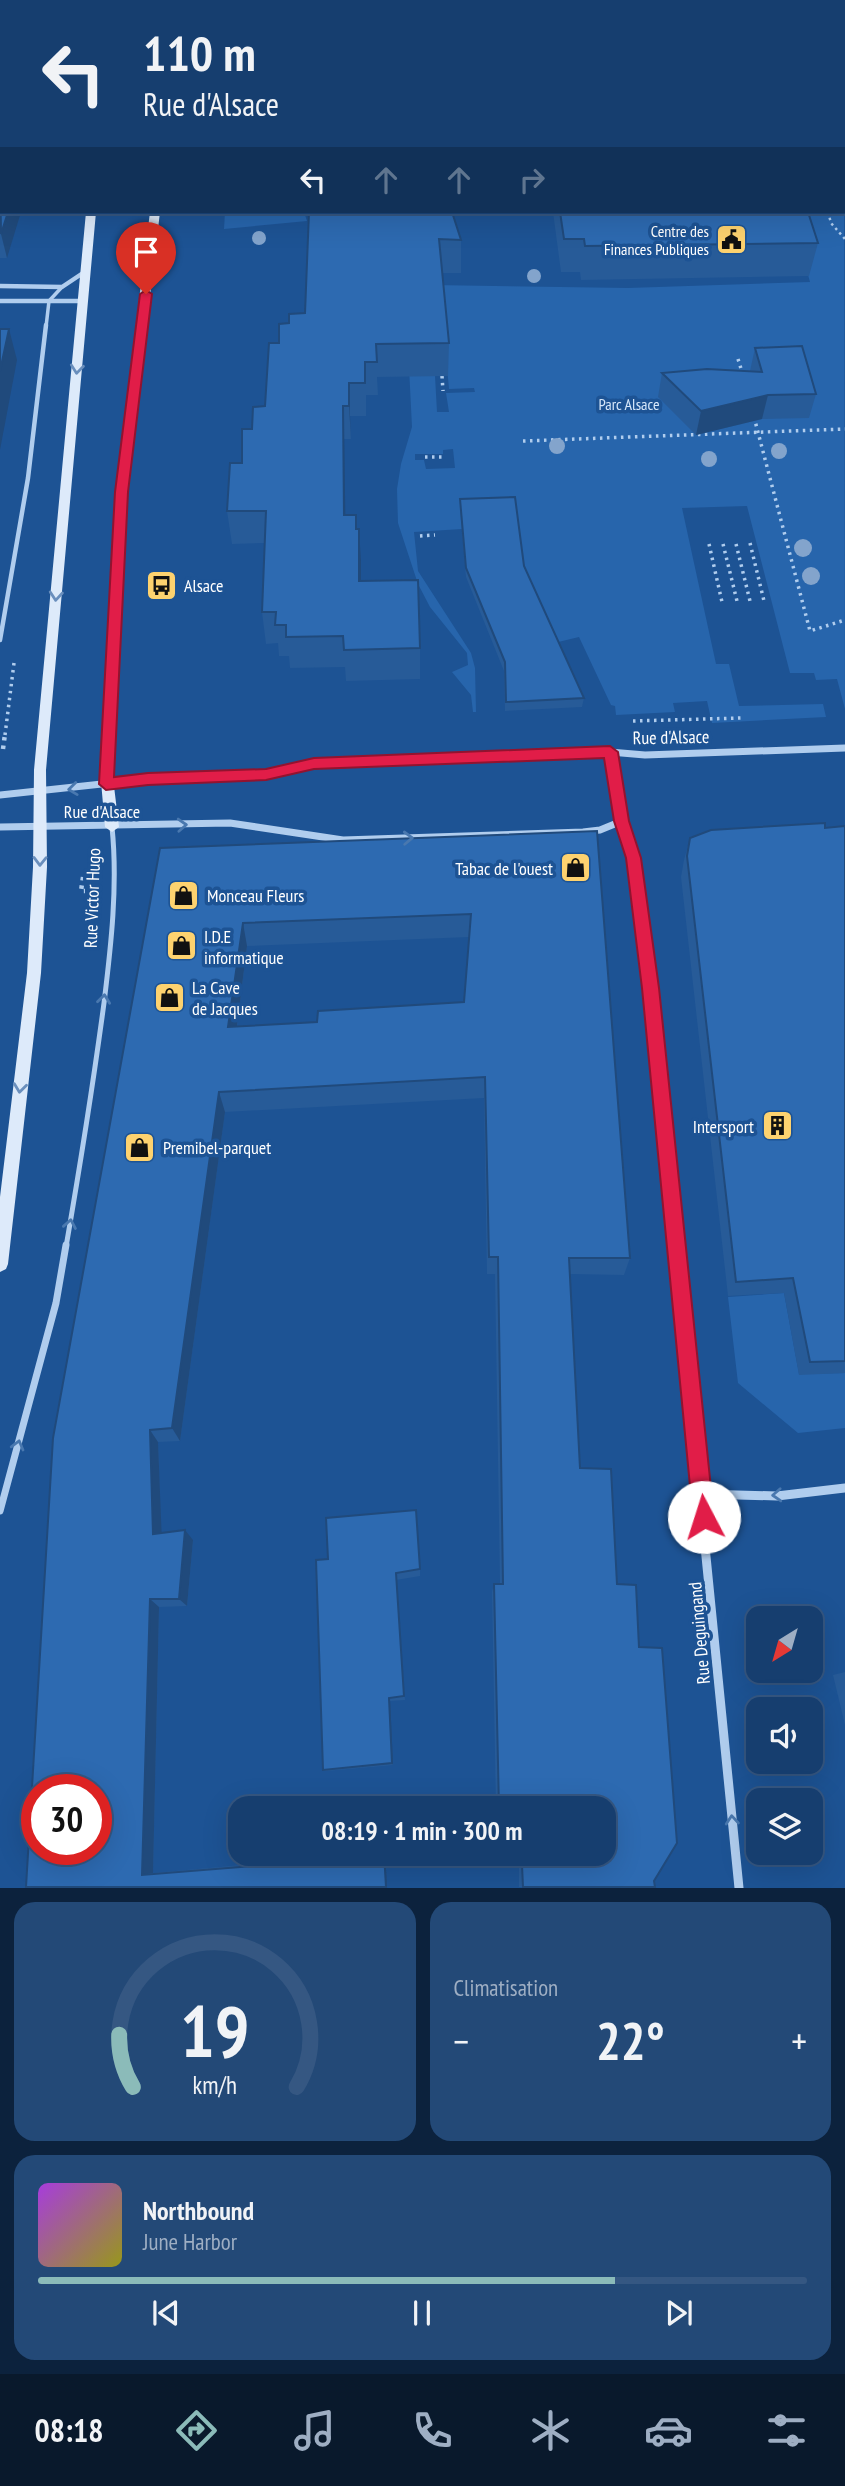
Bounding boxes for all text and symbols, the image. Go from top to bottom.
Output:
text: 110 m [143,21,256,85]
icon: left [28,28,119,119]
text: Rue d'Alsace [143,83,279,125]
icon: left [294,161,332,199]
icon: ahead [367,161,405,199]
icon: ahead [440,161,478,199]
icon: right [513,161,551,199]
place label: Centre des Finances Publiques [604,221,709,259]
pin [116,222,176,294]
public building icon: Centre des Finances Publiques [715,223,749,257]
icon: arrive [127,233,165,271]
one-way arrow [70,364,85,375]
park label: Parc Alsace [598,394,660,414]
bus stop icon: Alsace [144,568,178,602]
place label: Alsace [184,574,224,597]
one-way arrow [49,590,64,601]
street label: Rue d'Alsace [633,725,709,749]
one-way arrow [67,781,78,796]
street label: Rue d'Alsace [64,800,140,823]
one-way arrow [177,818,188,833]
one-way arrow [403,830,414,846]
street label: Rue Victor Hugo [79,847,105,949]
shop icon: Tabac de l'ouest [559,851,593,885]
one-way arrow [32,856,48,867]
place label: Tabac de l'ouest [455,857,553,880]
shop icon: Monceau Fleurs [167,878,201,912]
place label: Monceau Fleurs [207,884,304,907]
place label: I.D.E informatique [204,925,284,969]
shop icon: I.D.E informatique [164,929,198,963]
place label: La Cave de Jacques [192,976,258,1020]
shop icon: La Cave de Jacques [152,980,186,1014]
one-way arrow [97,993,112,1005]
one-way arrow [13,1082,28,1094]
building icon: Intersport [760,1109,794,1143]
place label: Intersport [693,1115,754,1138]
shop icon: Premibel-parquet [123,1130,157,1164]
place label: Premibel-parquet [163,1136,271,1159]
one-way arrow [62,1218,77,1230]
one-way arrow [10,1439,24,1451]
position arrow [667,1480,741,1554]
one-way arrow [771,1488,782,1503]
street label: Rue Deguingand [683,1581,715,1685]
north arrow [746,1606,822,1684]
map controls [746,1606,823,1865]
button: sound [746,1697,823,1774]
speed limit sign: 30 [21,1774,112,1865]
button: layers [746,1788,823,1865]
text: 08:19 · 1 min · 300 m [322,1814,522,1847]
one-way arrow [725,1814,740,1825]
text: Climatisation [454,1973,558,2002]
text: 19 [180,1984,250,2078]
text: 22° [596,2007,665,2074]
text: − [454,2016,469,2065]
text: + [791,2016,807,2065]
text: km/h [193,2069,237,2101]
text: Northbound [143,2194,254,2227]
text: June Harbor [143,2227,237,2256]
icon: previous [147,2294,185,2332]
icon: pause [403,2294,441,2332]
icon: next [660,2294,698,2332]
icon: directions [172,2406,221,2455]
icon: music [290,2406,339,2455]
icon: phone [408,2406,457,2455]
icon: climate [526,2406,575,2455]
icon: car [644,2406,693,2455]
icon: filters [762,2406,811,2455]
text: 08:18 [34,2409,104,2451]

